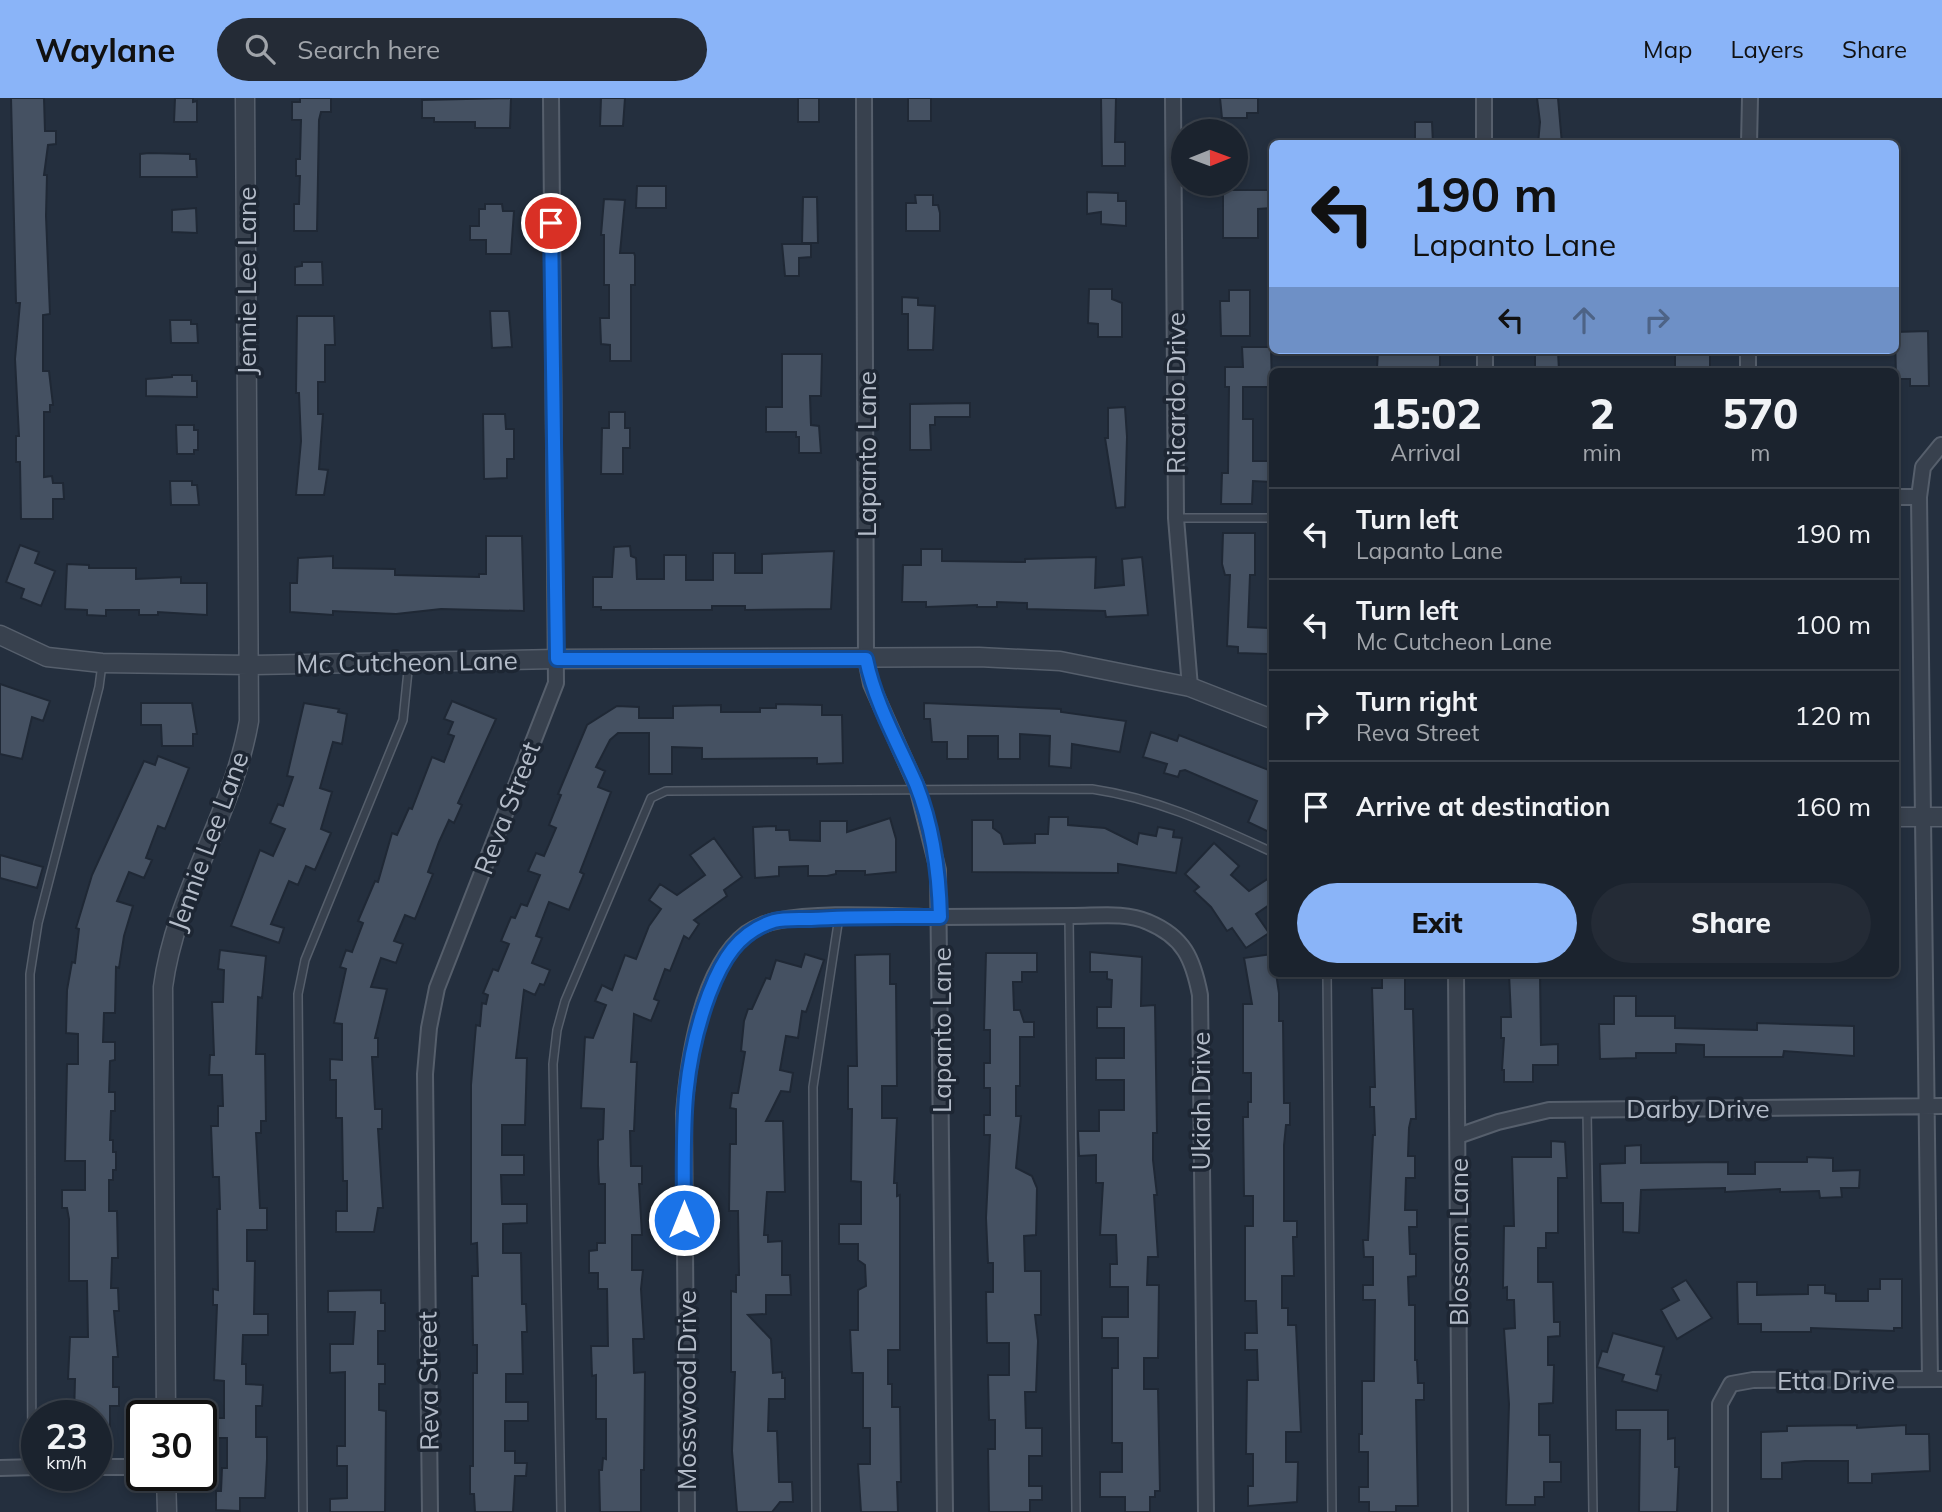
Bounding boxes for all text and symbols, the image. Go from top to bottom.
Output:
search box [217,18,707,81]
text: Waylane [35,29,175,70]
icon: search [241,30,279,68]
text: Search here [297,33,440,66]
text: Map [1643,34,1692,64]
text: Layers [1730,34,1804,64]
text: Share [1842,34,1907,64]
north arrow [1171,119,1248,196]
map controls [1171,119,1248,196]
text: 190 m [1412,163,1558,224]
icon: left [1297,168,1388,259]
street label: Jennie Lee Lane [230,187,263,375]
pin [521,193,581,253]
icon: arrive [532,204,570,242]
text: Lapanto Lane [1412,224,1616,264]
icon: left [1492,301,1530,339]
icon: ahead [1565,301,1603,339]
icon: right [1638,301,1676,339]
street label: Ricardo Drive [1159,312,1192,474]
street label: Lapanto Lane [850,371,883,537]
text: 15:02 [1370,387,1482,440]
text: 2 [1589,387,1615,440]
text: 570 [1723,387,1798,440]
text: Arrival [1391,438,1461,467]
text: min [1582,438,1622,467]
text: m [1750,438,1770,467]
text: Turn left [1356,503,1458,536]
icon: left [1297,515,1335,553]
text: 190 m [1795,517,1871,550]
text: Lapanto Lane [1356,536,1503,565]
text: Turn left [1356,594,1458,627]
icon: left [1297,606,1335,644]
text: 100 m [1795,608,1871,641]
text: Mc Cutcheon Lane [1356,627,1552,656]
street label: Mc Cutcheon Lane [296,644,518,680]
text: Turn right [1356,685,1477,718]
icon: right [1297,697,1335,735]
text: 120 m [1795,699,1871,732]
text: Reva Street [1356,718,1479,747]
street label: Reva Street [467,737,547,879]
street label: Jennie Lee Lane [160,747,256,935]
icon: arrive [1297,788,1335,826]
text: Arrive at destination [1356,790,1611,823]
text: 160 m [1795,790,1871,823]
button: Exit [1297,883,1577,963]
button: Share [1591,883,1871,963]
street label: Lapanto Lane [925,947,958,1113]
street label: Ukiah Drive [1184,1032,1217,1171]
street label: Darby Drive [1626,1092,1770,1125]
street label: Blossom Lane [1442,1158,1475,1326]
position arrow [647,1183,721,1257]
street label: Mosswood Drive [670,1290,703,1490]
street label: Reva Street [410,1311,446,1451]
street label: Etta Drive [1777,1364,1895,1397]
speed limit sign: 30 [126,1400,217,1491]
text: 23 [45,1414,88,1458]
text: km/h [46,1451,87,1474]

